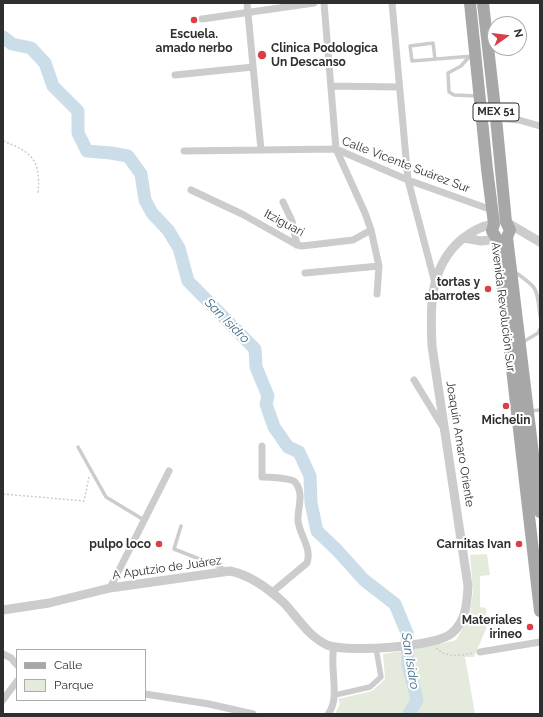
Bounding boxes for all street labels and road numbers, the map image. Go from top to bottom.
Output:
road number: MEX 51 [473,103,519,121]
street label: Calle Vicente Suárez Sur [340,134,472,196]
street label: Itziguari [261,206,307,240]
street label: Avenida Revolución Sur [488,241,518,373]
street label: Joaquín Amaro Oriente [443,380,477,508]
street label: A Aputzio de Juárez [111,553,223,583]

